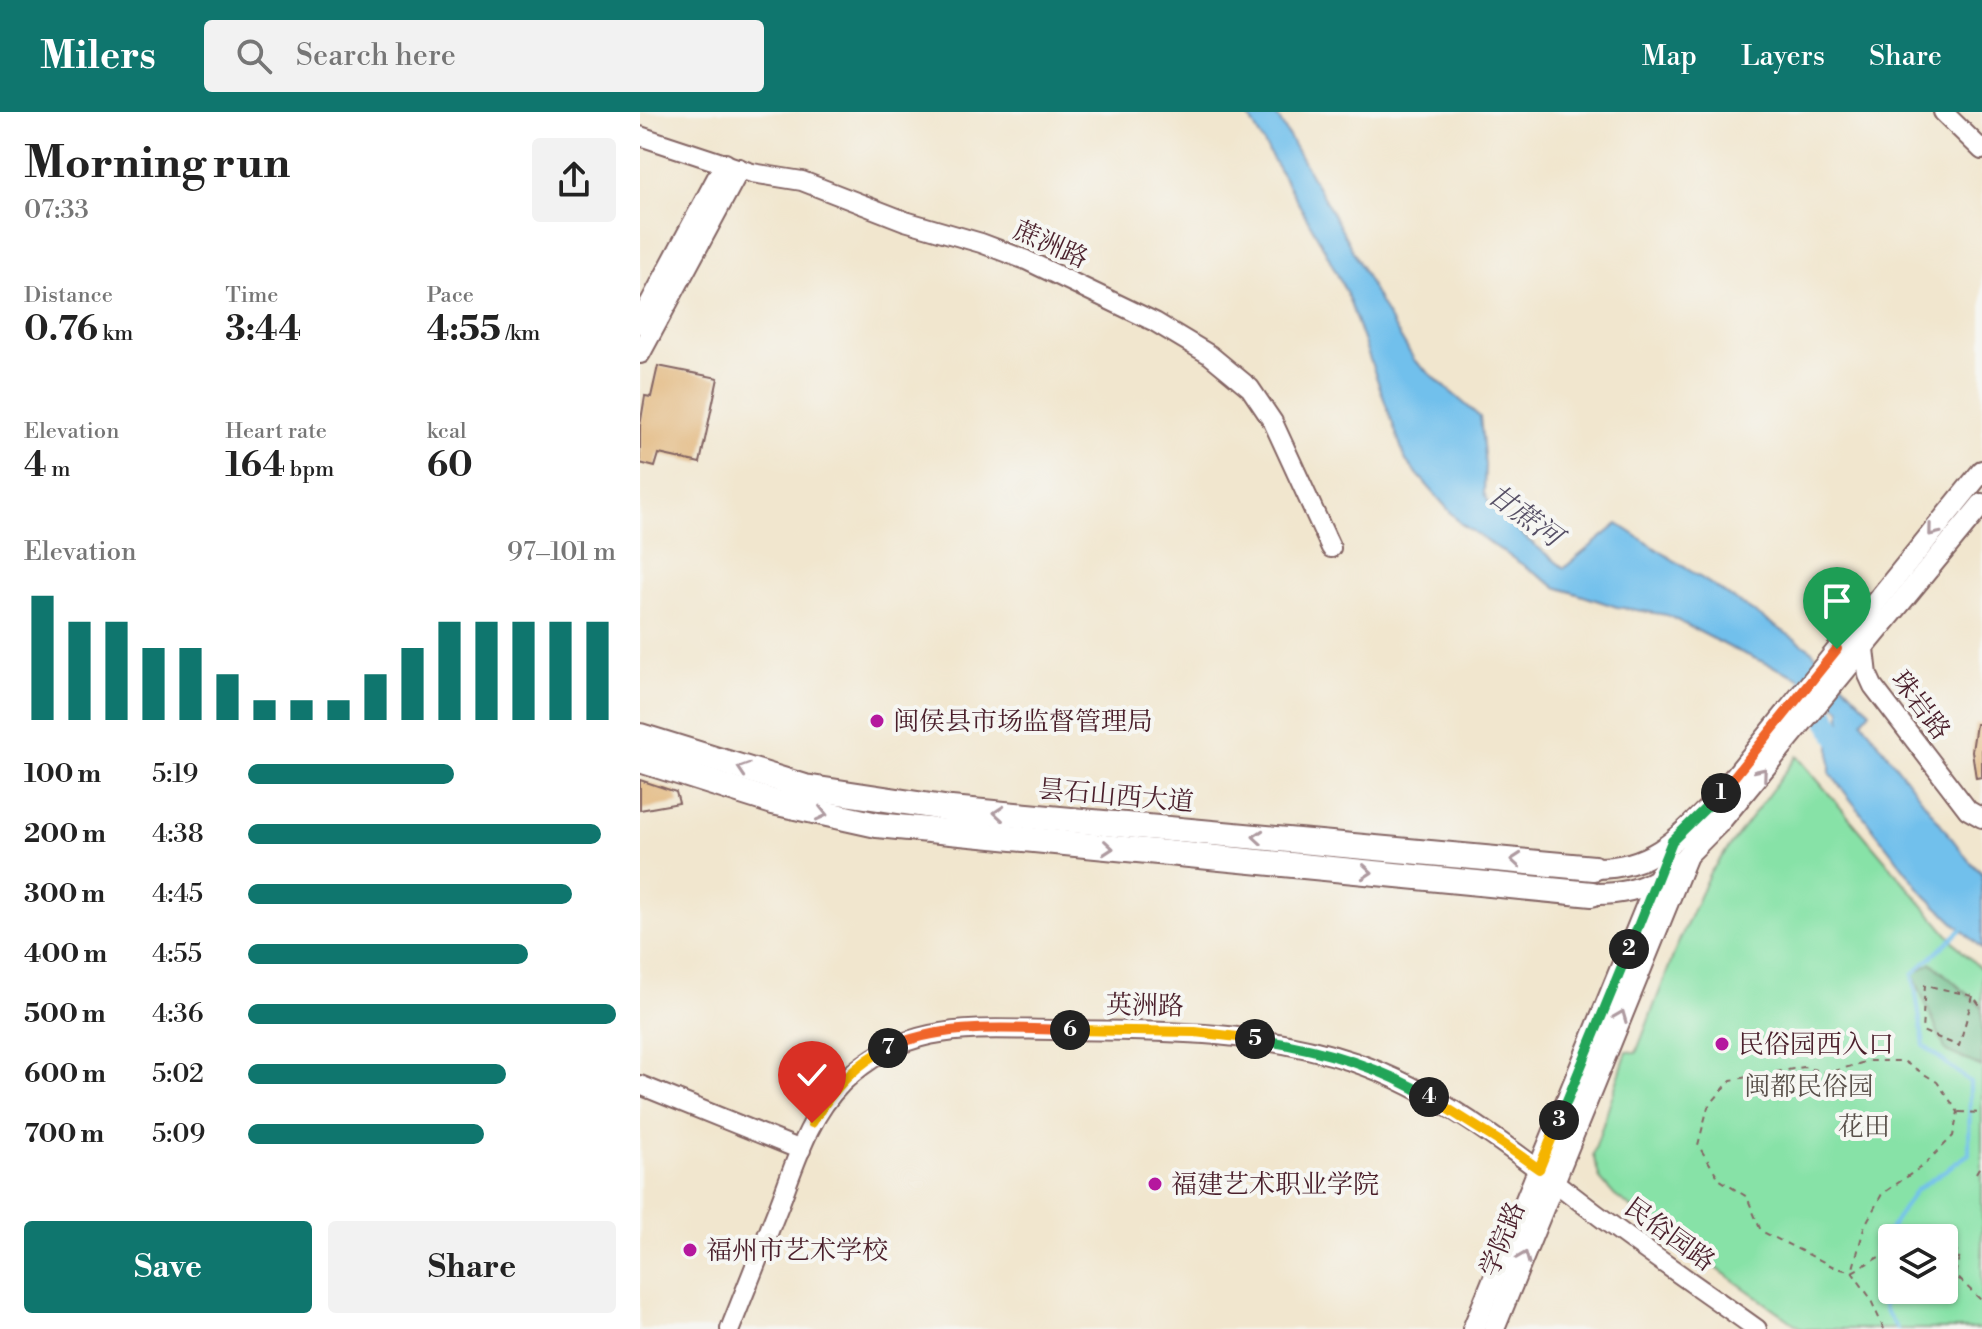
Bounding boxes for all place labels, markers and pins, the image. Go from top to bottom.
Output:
pin [1803,567,1871,649]
place label: 闽侯县市场监督管理局 [893,706,1153,738]
marker: 闽侯县市场监督管理局 [868,712,886,730]
pin: 1 [1701,773,1741,813]
pin: 2 [1609,929,1649,969]
pin: 6 [1050,1010,1090,1050]
pin: 5 [1235,1019,1275,1059]
pin: 7 [868,1028,908,1068]
place label: 民俗园西入口 [1738,1029,1894,1061]
marker: 民俗园西入口 [1713,1035,1731,1053]
pin [778,1041,846,1123]
pin: 4 [1409,1077,1449,1117]
pin: 3 [1539,1100,1579,1140]
place label: 福建艺术职业学院 [1171,1169,1379,1201]
marker: 福建艺术职业学院 [1146,1175,1164,1193]
place label: 福州市艺术学校 [706,1235,888,1267]
marker: 福州市艺术学校 [681,1241,699,1259]

